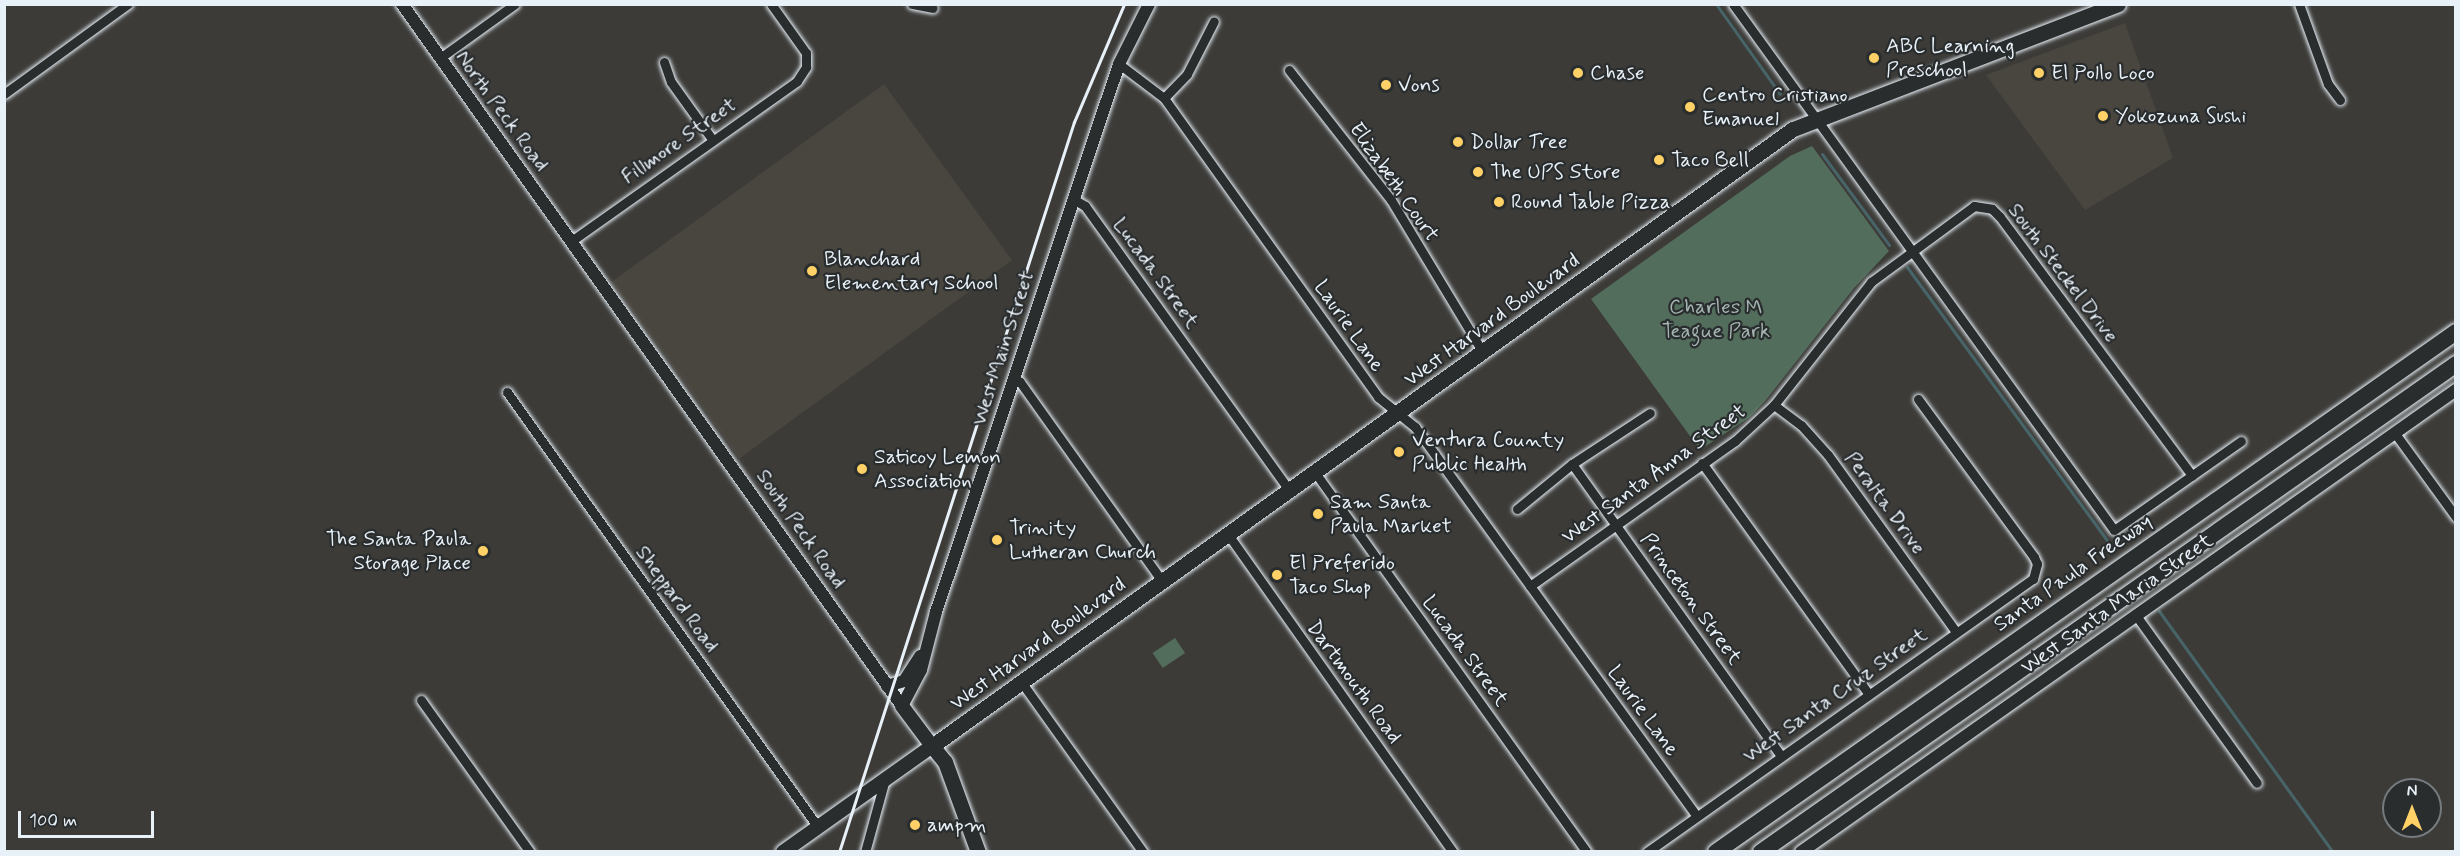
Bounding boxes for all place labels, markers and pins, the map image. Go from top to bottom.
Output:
place label: ABC Learning Preschool [1886,33,2014,83]
marker: ABC Learning Preschool [1867,51,1881,65]
place label: Chase [1590,60,1644,86]
place label: El Pollo Loco [2051,60,2157,86]
marker: Chase [1571,66,1585,80]
marker: El Pollo Loco [2032,66,2046,80]
place label: Vons [1398,72,1440,98]
marker: Vons [1379,78,1393,92]
place label: Centro Cristiano Emanuel [1702,82,1848,132]
marker: Centro Cristiano Emanuel [1683,100,1697,114]
place label: Yokozuna Sushi [2115,103,2249,129]
marker: Yokozuna Sushi [2096,109,2110,123]
place label: Dollar Tree [1470,129,1564,155]
marker: Dollar Tree [1451,135,1465,149]
place label: Taco Bell [1671,147,1748,173]
marker: Taco Bell [1652,153,1666,167]
place label: The UPS Store [1490,159,1617,185]
marker: The UPS Store [1471,165,1485,179]
place label: Round Table Pizza [1511,189,1669,215]
marker: Round Table Pizza [1492,195,1506,209]
place label: Blanchard Elementary School [824,246,999,296]
marker: Blanchard Elementary School [805,264,819,278]
place label: Ventura County Public Health [1412,427,1556,477]
marker: Ventura County Public Health [1390,443,1408,461]
place label: Saticoy Lemon Association [874,444,1011,494]
marker: Saticoy Lemon Association [855,462,869,476]
place label: Sam Santa Paula Market [1330,489,1454,539]
marker: Sam Santa Paula Market [1311,507,1325,521]
place label: Trinity Lutheran Church [1009,515,1161,565]
place label: The Santa Paula Storage Place [326,526,471,576]
marker: Trinity Lutheran Church [990,533,1004,547]
marker: The Santa Paula Storage Place [476,544,490,558]
place label: El Preferido Taco Shop [1289,550,1393,600]
marker: El Preferido Taco Shop [1270,568,1284,582]
place label: ampm [927,812,986,838]
marker: ampm [908,818,922,832]

